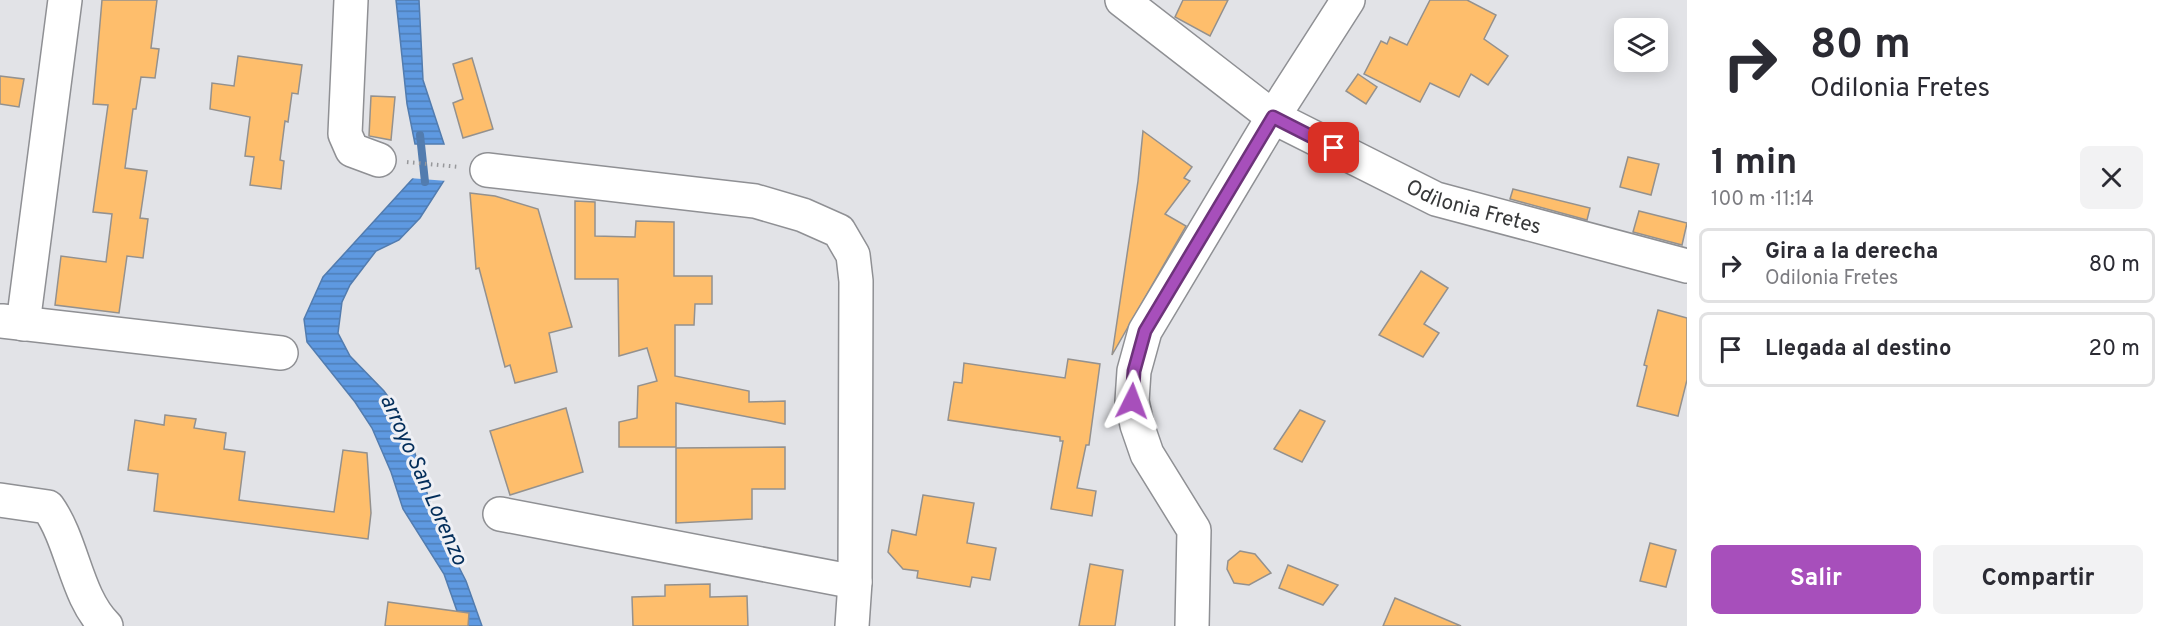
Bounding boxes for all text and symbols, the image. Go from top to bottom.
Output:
map controls [1614,18,1668,72]
button: layers [1614,18,1668,72]
text: 80 m [1810,20,1911,73]
icon: right [1711,24,1789,102]
text: Odilonia Fretes [1810,72,1990,106]
pin [1308,122,1359,173]
icon: arrive [1317,131,1350,164]
text: 1 min [1711,141,1797,187]
button: close [2080,146,2143,209]
street label: Odilonia Fretes [1401,174,1544,242]
text: 100 m · 11:14 [1711,187,1814,213]
text: Gira a la derecha [1765,239,1938,266]
icon: right [1714,249,1747,282]
text: 80 m [2089,252,2140,279]
text: Odilonia Fretes [1765,266,1898,292]
icon: arrive [1714,333,1747,366]
text: Llegada al destino [1765,336,1951,363]
text: 20 m [2089,336,2140,363]
position arrow [1100,369,1164,433]
water label: arroyo San Lorenzo [373,391,473,570]
button: Salir [1711,545,1921,614]
button: Compartir [1933,545,2143,614]

